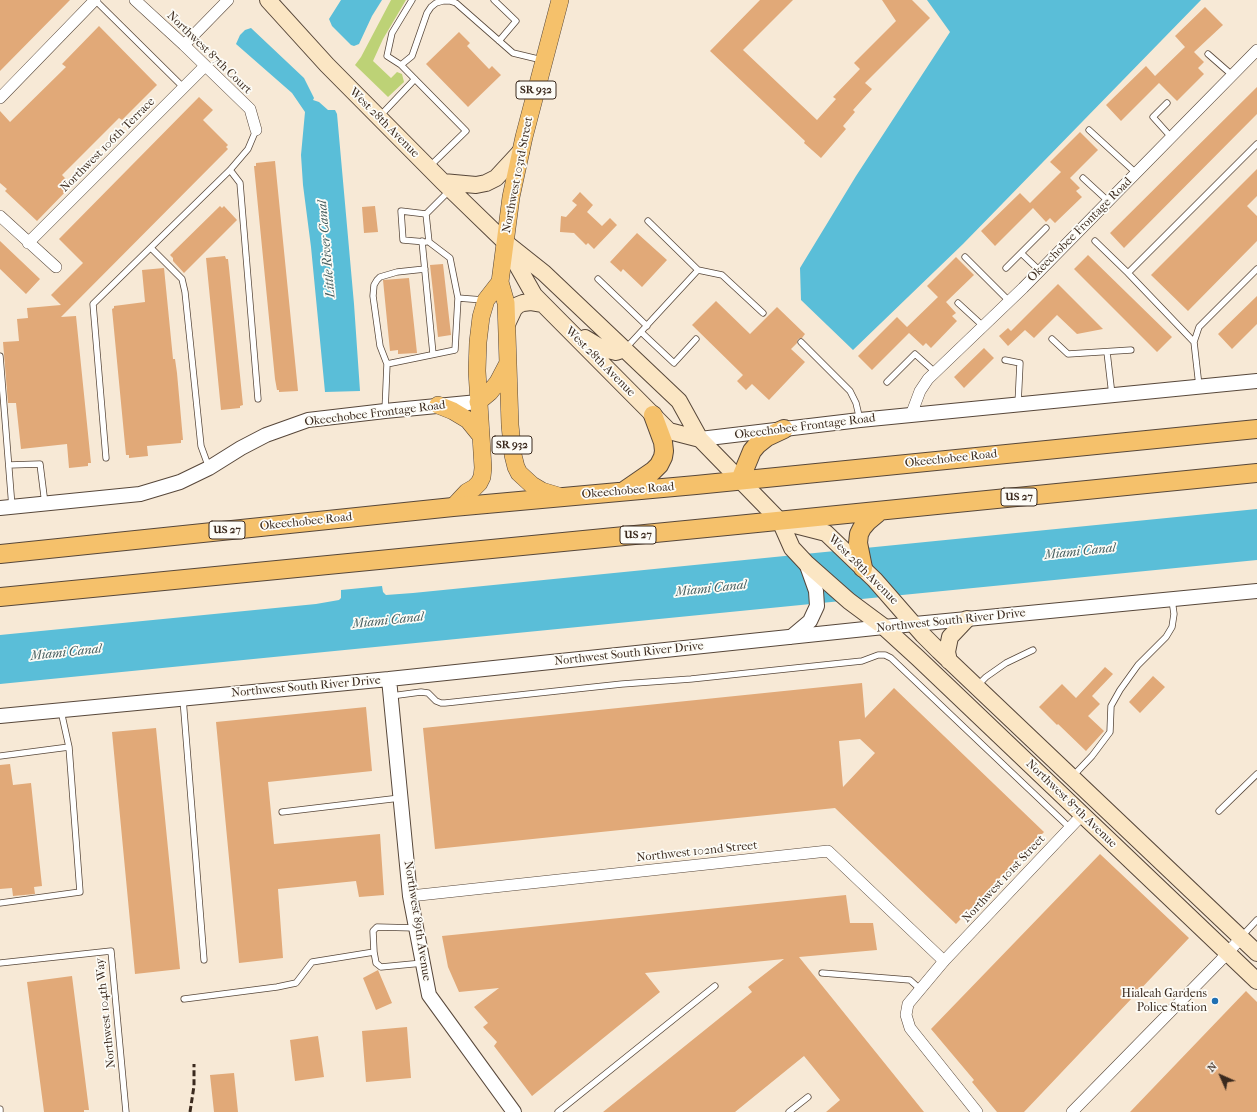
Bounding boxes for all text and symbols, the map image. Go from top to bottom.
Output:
street label: Northwest 87th Court [164,9,254,97]
road number: SR 932 [516,81,556,99]
street label: West 28th Avenue [346,85,422,161]
street label: Northwest 106th Terrace [58,95,158,195]
street label: Northwest 103rd Street [500,116,536,234]
street label: Okeechobee Frontage Road [1025,175,1135,285]
water label: Little River Canal [315,200,339,298]
street label: West 28th Avenue [562,324,638,400]
street label: Okeechobee Frontage Road [304,398,446,430]
street label: Okeechobee Frontage Road [734,411,876,443]
road number: SR 932 [492,436,532,454]
street label: Okeechobee Road [904,447,998,471]
street label: Okeechobee Road [581,480,675,502]
road number: US 27 [1001,488,1037,506]
street label: Okeechobee Road [259,510,353,534]
road number: US 27 [209,521,245,539]
road number: US 27 [620,526,656,544]
street label: West 28th Avenue [825,532,901,608]
water label: Miami Canal [1044,540,1116,564]
water label: Miami Canal [675,577,747,601]
street label: Northwest South River Drive [876,606,1026,636]
water label: Miami Canal [352,609,424,633]
street label: Northwest South River Drive [554,639,704,669]
water label: Miami Canal [30,641,102,665]
street label: Northwest South River Drive [231,673,381,701]
street label: Northwest 87th Avenue [1023,757,1119,851]
street label: Northwest 101st Street [960,832,1048,926]
street label: Northwest 102nd Street [636,838,758,866]
street label: Northwest 89th Avenue [400,860,434,982]
street label: Northwest 104th Way [93,957,119,1069]
place label: Hialeah Gardens Police Station [1122,987,1207,1015]
marker: Hialeah Gardens Police Station [1210,996,1220,1006]
north arrow [1201,1056,1241,1096]
text: N [1205,1060,1220,1075]

